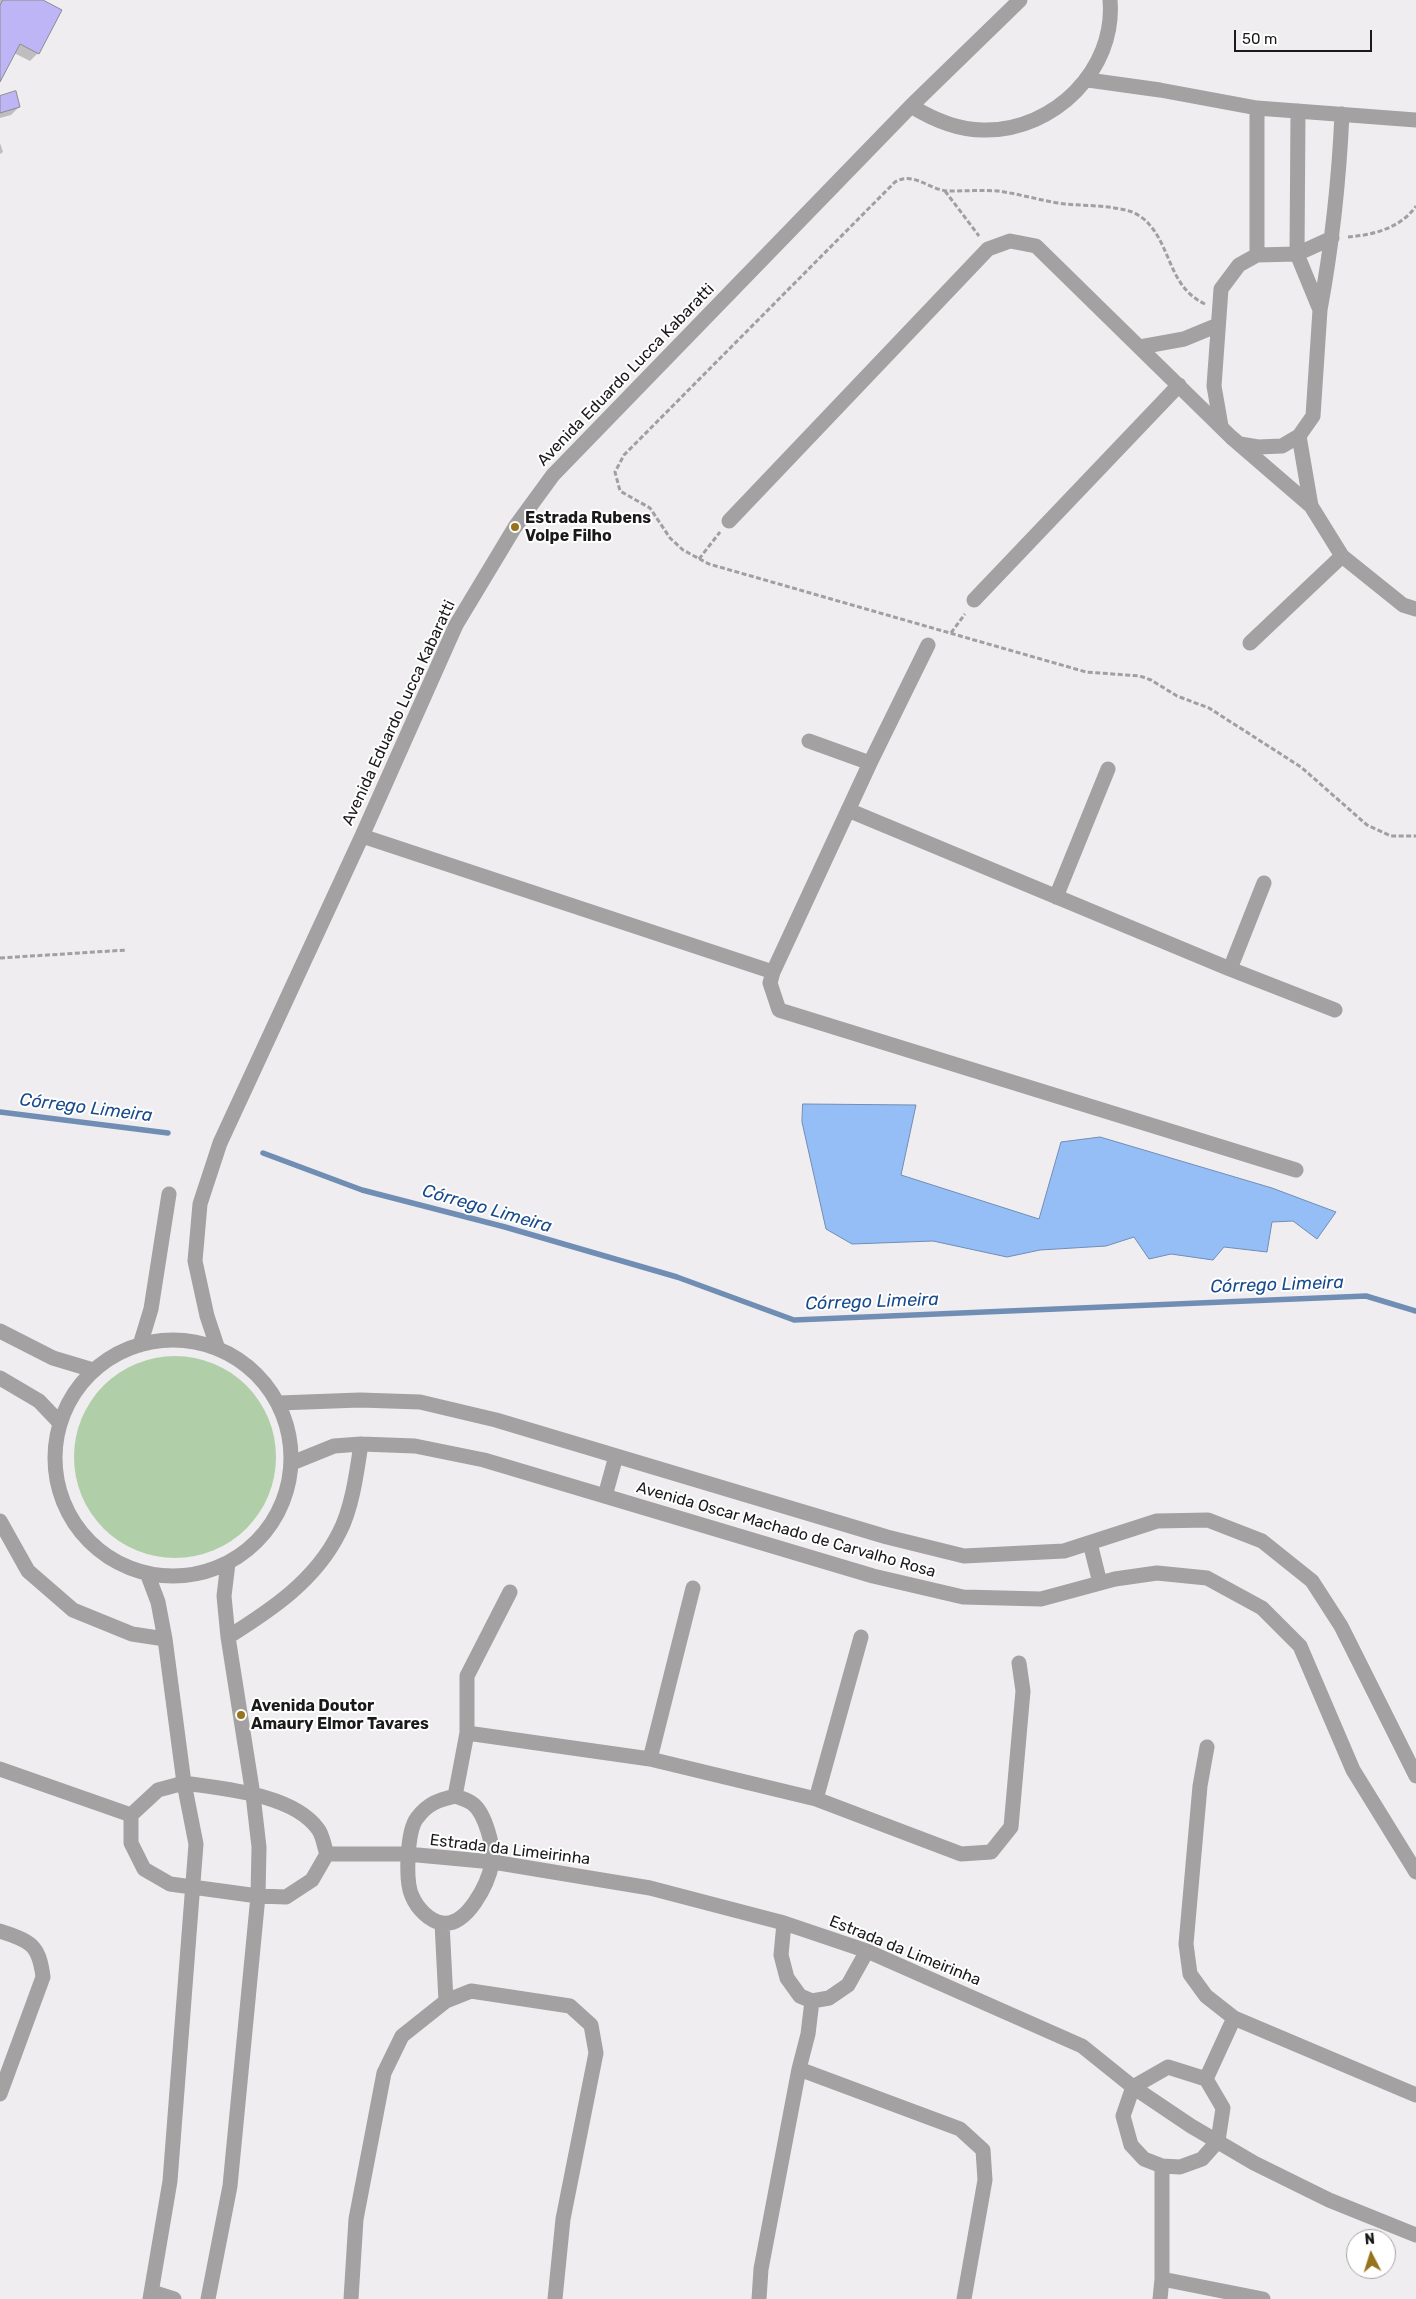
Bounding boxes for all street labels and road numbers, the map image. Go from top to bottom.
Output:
street label: Avenida Eduardo Lucca Kabaratti [534,280,718,470]
street label: Avenida Eduardo Lucca Kabaratti [338,597,460,829]
street label: Avenida Oscar Machado de Carvalho Rosa [634,1478,938,1582]
street label: Estrada da Limeirinha [429,1831,591,1869]
street label: Estrada da Limeirinha [826,1912,984,1990]

